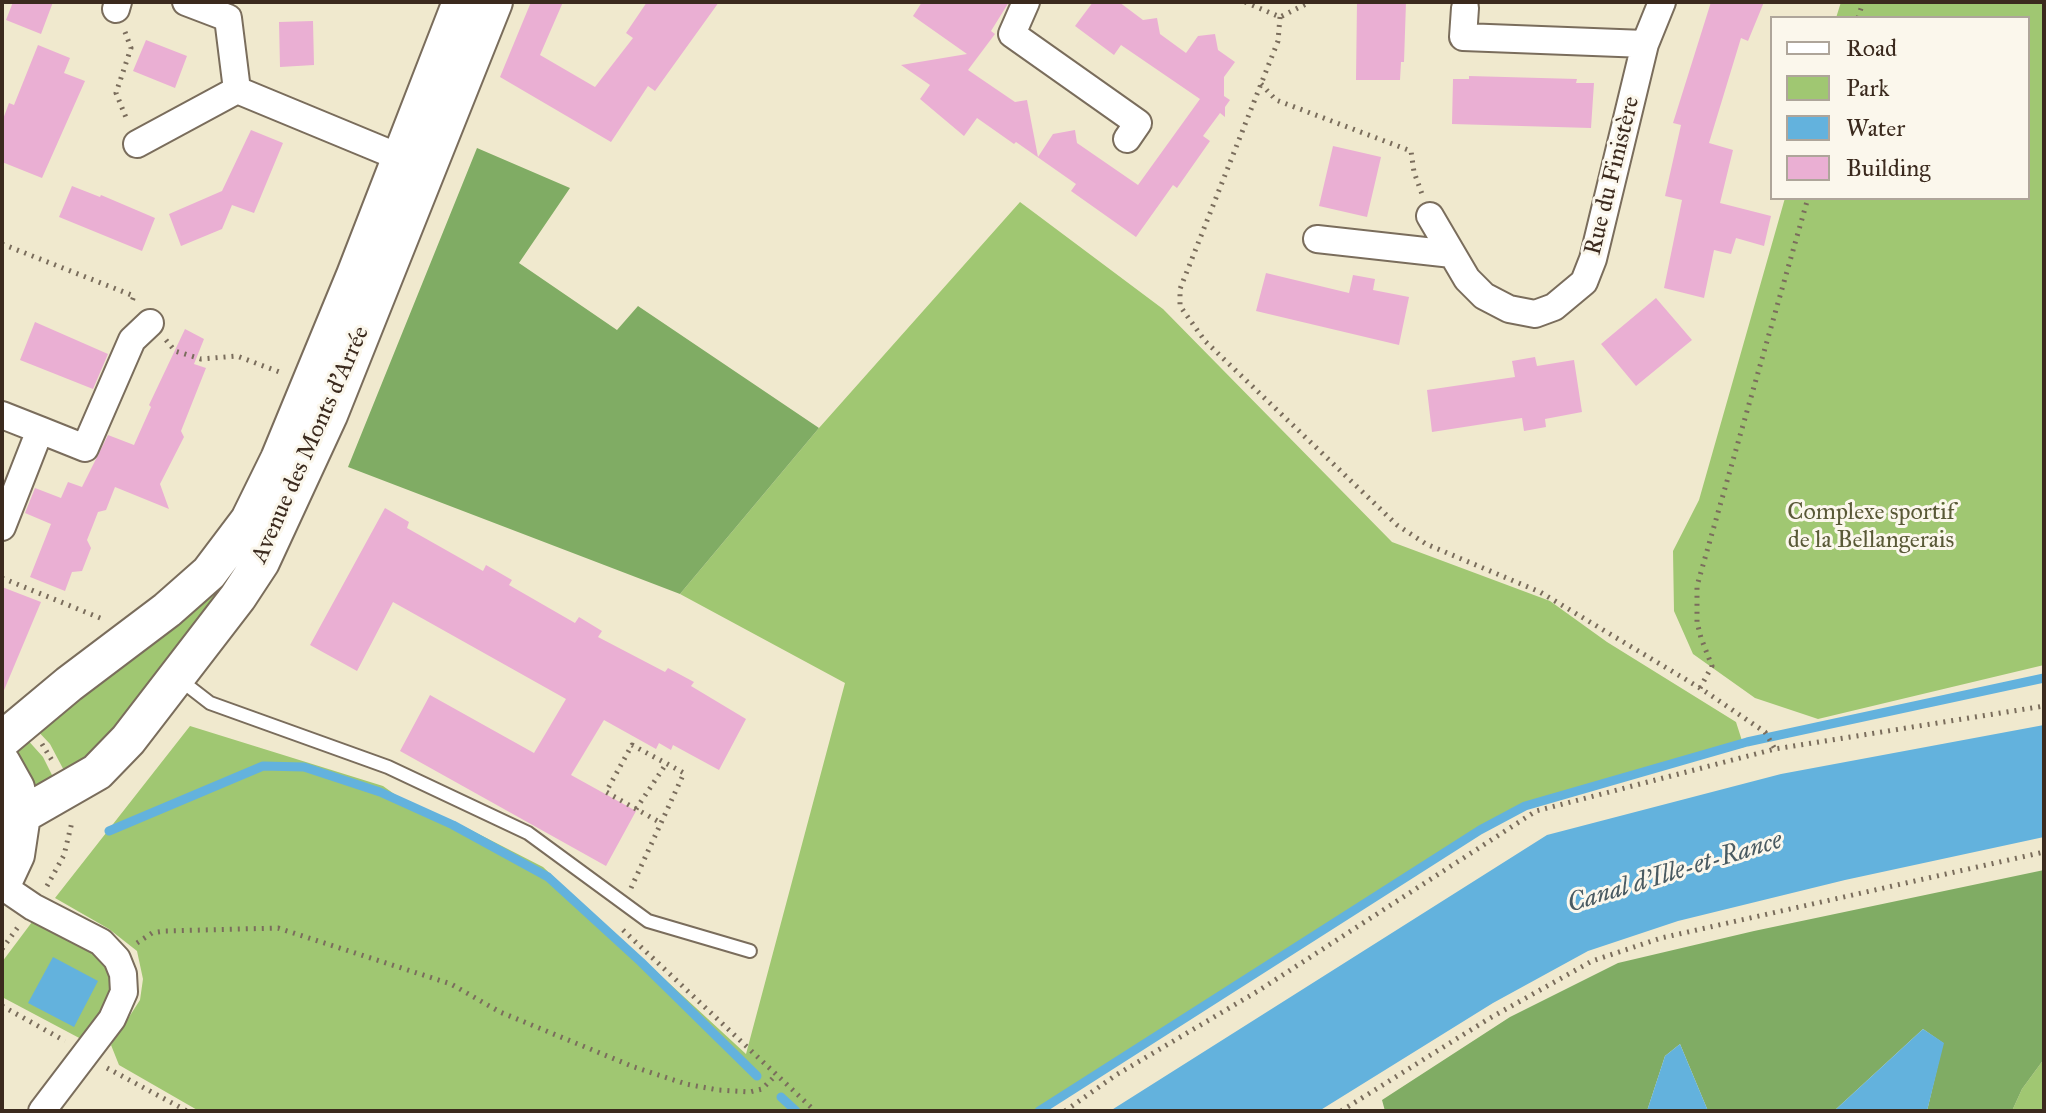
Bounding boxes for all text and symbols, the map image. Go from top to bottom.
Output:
legend [1770,16,2030,200]
text: Road [1846,33,1897,63]
text: Park [1846,73,1889,103]
street label: Rue du Finistère [1579,94,1647,258]
text: Water [1846,113,1905,143]
text: Building [1846,153,1931,183]
street label: Avenue des Monts d'Arrée [246,322,376,568]
park label: Complexe sportif de la Bellangerais [1787,499,1955,555]
water label: Canal d'Ille-et-Rance [1564,826,1786,920]

